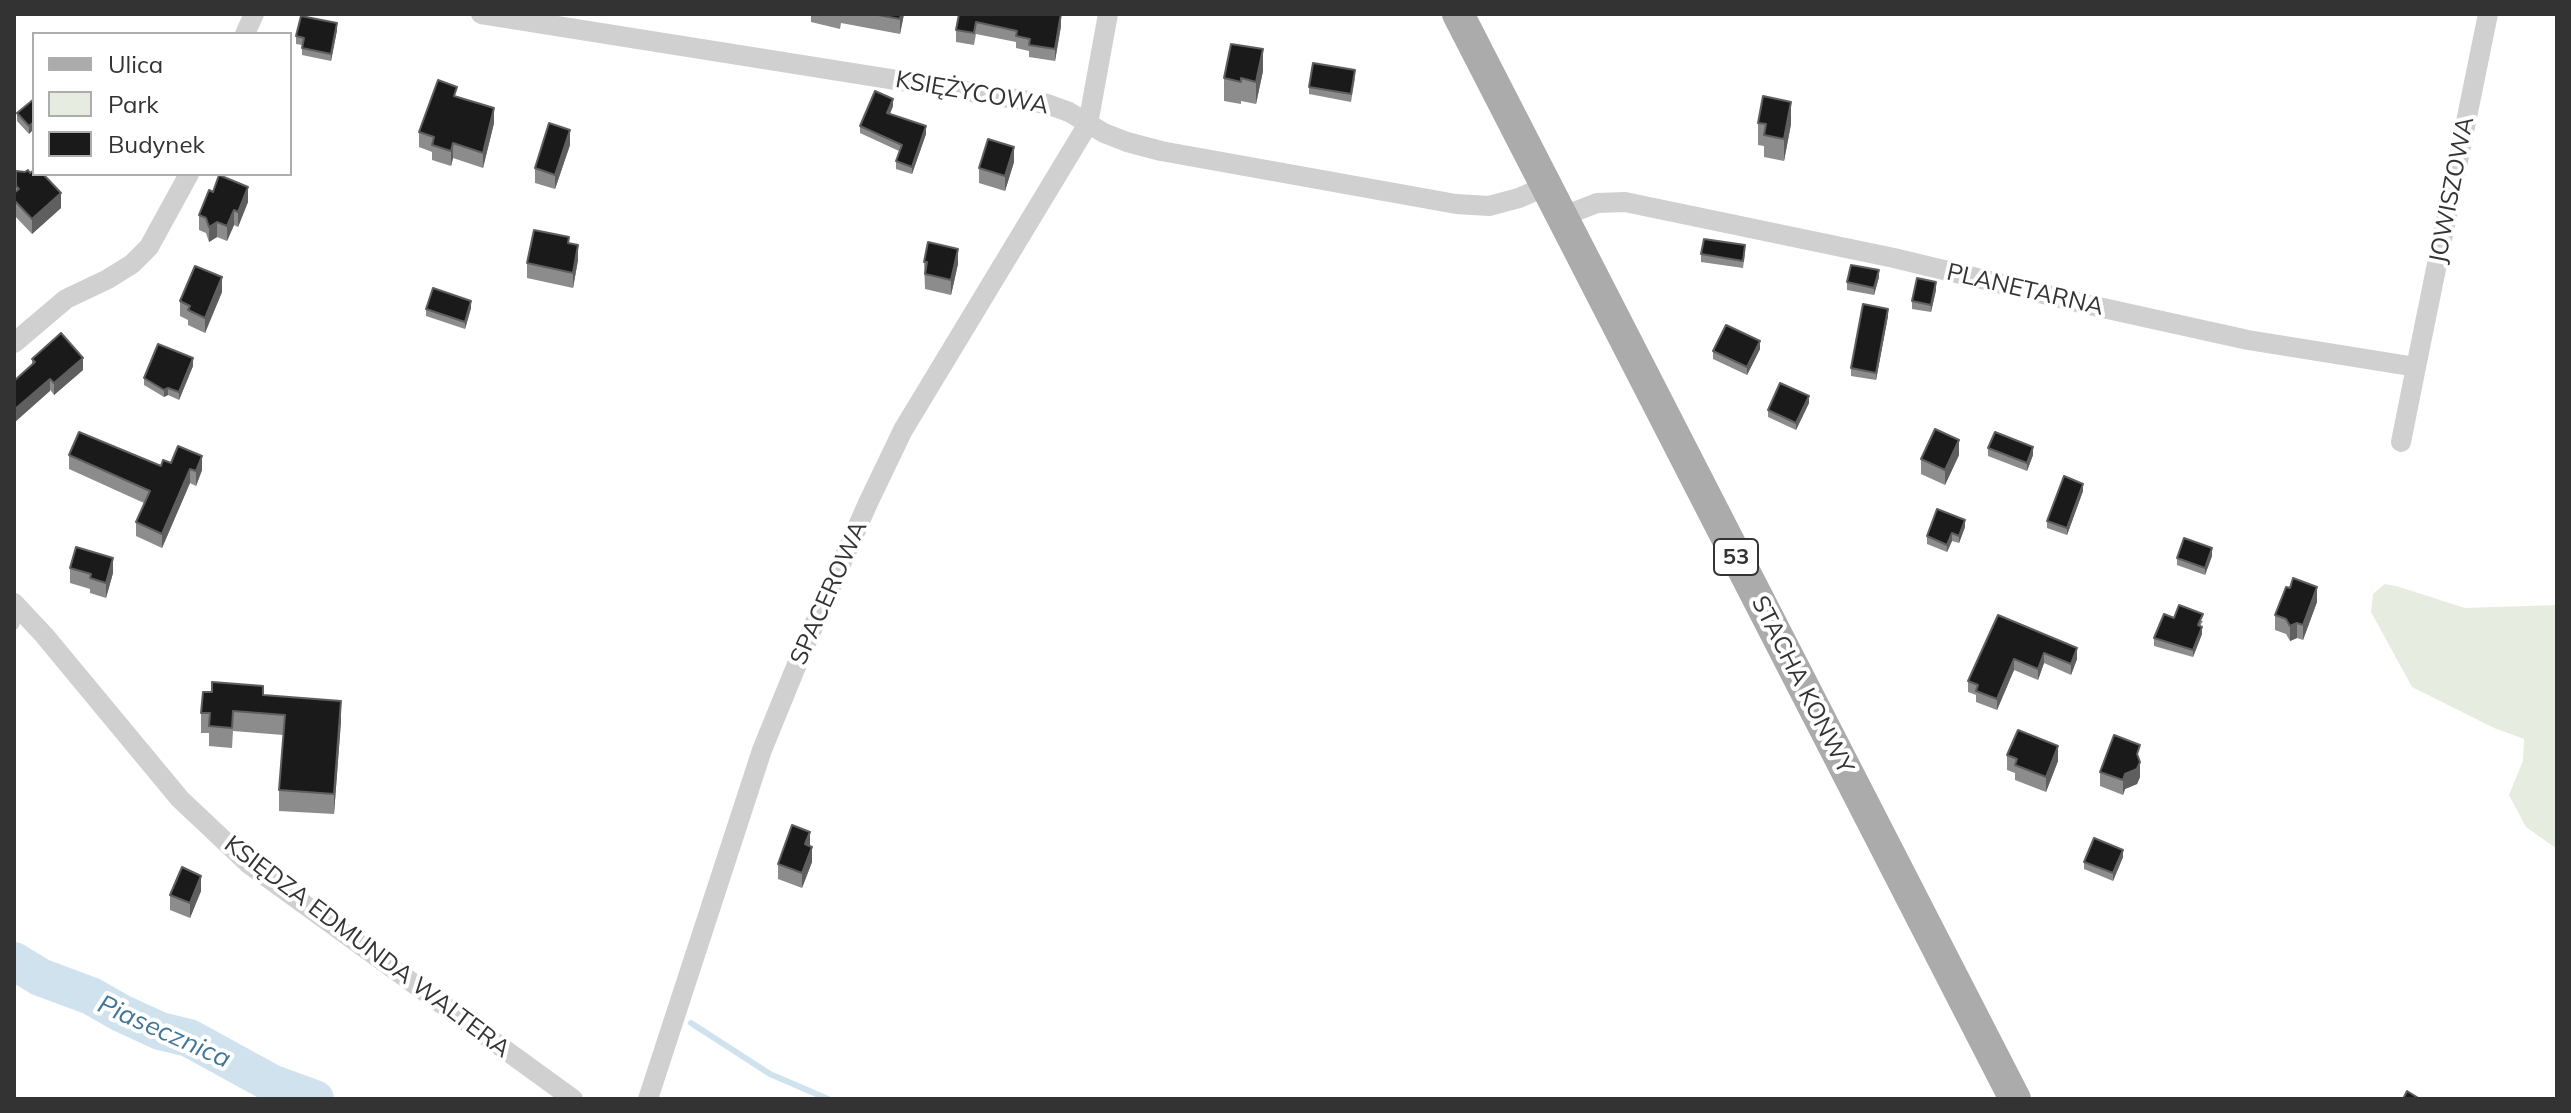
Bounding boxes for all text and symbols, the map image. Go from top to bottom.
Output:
legend [32,32,292,176]
text: Ulica [108,49,163,79]
street label: KSIĘŻYCOWA [893,65,1051,121]
text: Park [108,89,159,119]
street label: JOWISZOWA [2424,114,2480,266]
text: Budynek [108,129,205,159]
street label: PLANETARNA [1944,258,2106,322]
street label: SPACEROWA [784,517,874,669]
road number: 53 [1714,539,1758,575]
street label: STACHA KONWY [1745,591,1859,779]
street label: KSIĘDZA EDMUNDA WALTERA [218,830,516,1064]
water label: Piasecznica [93,989,235,1075]

